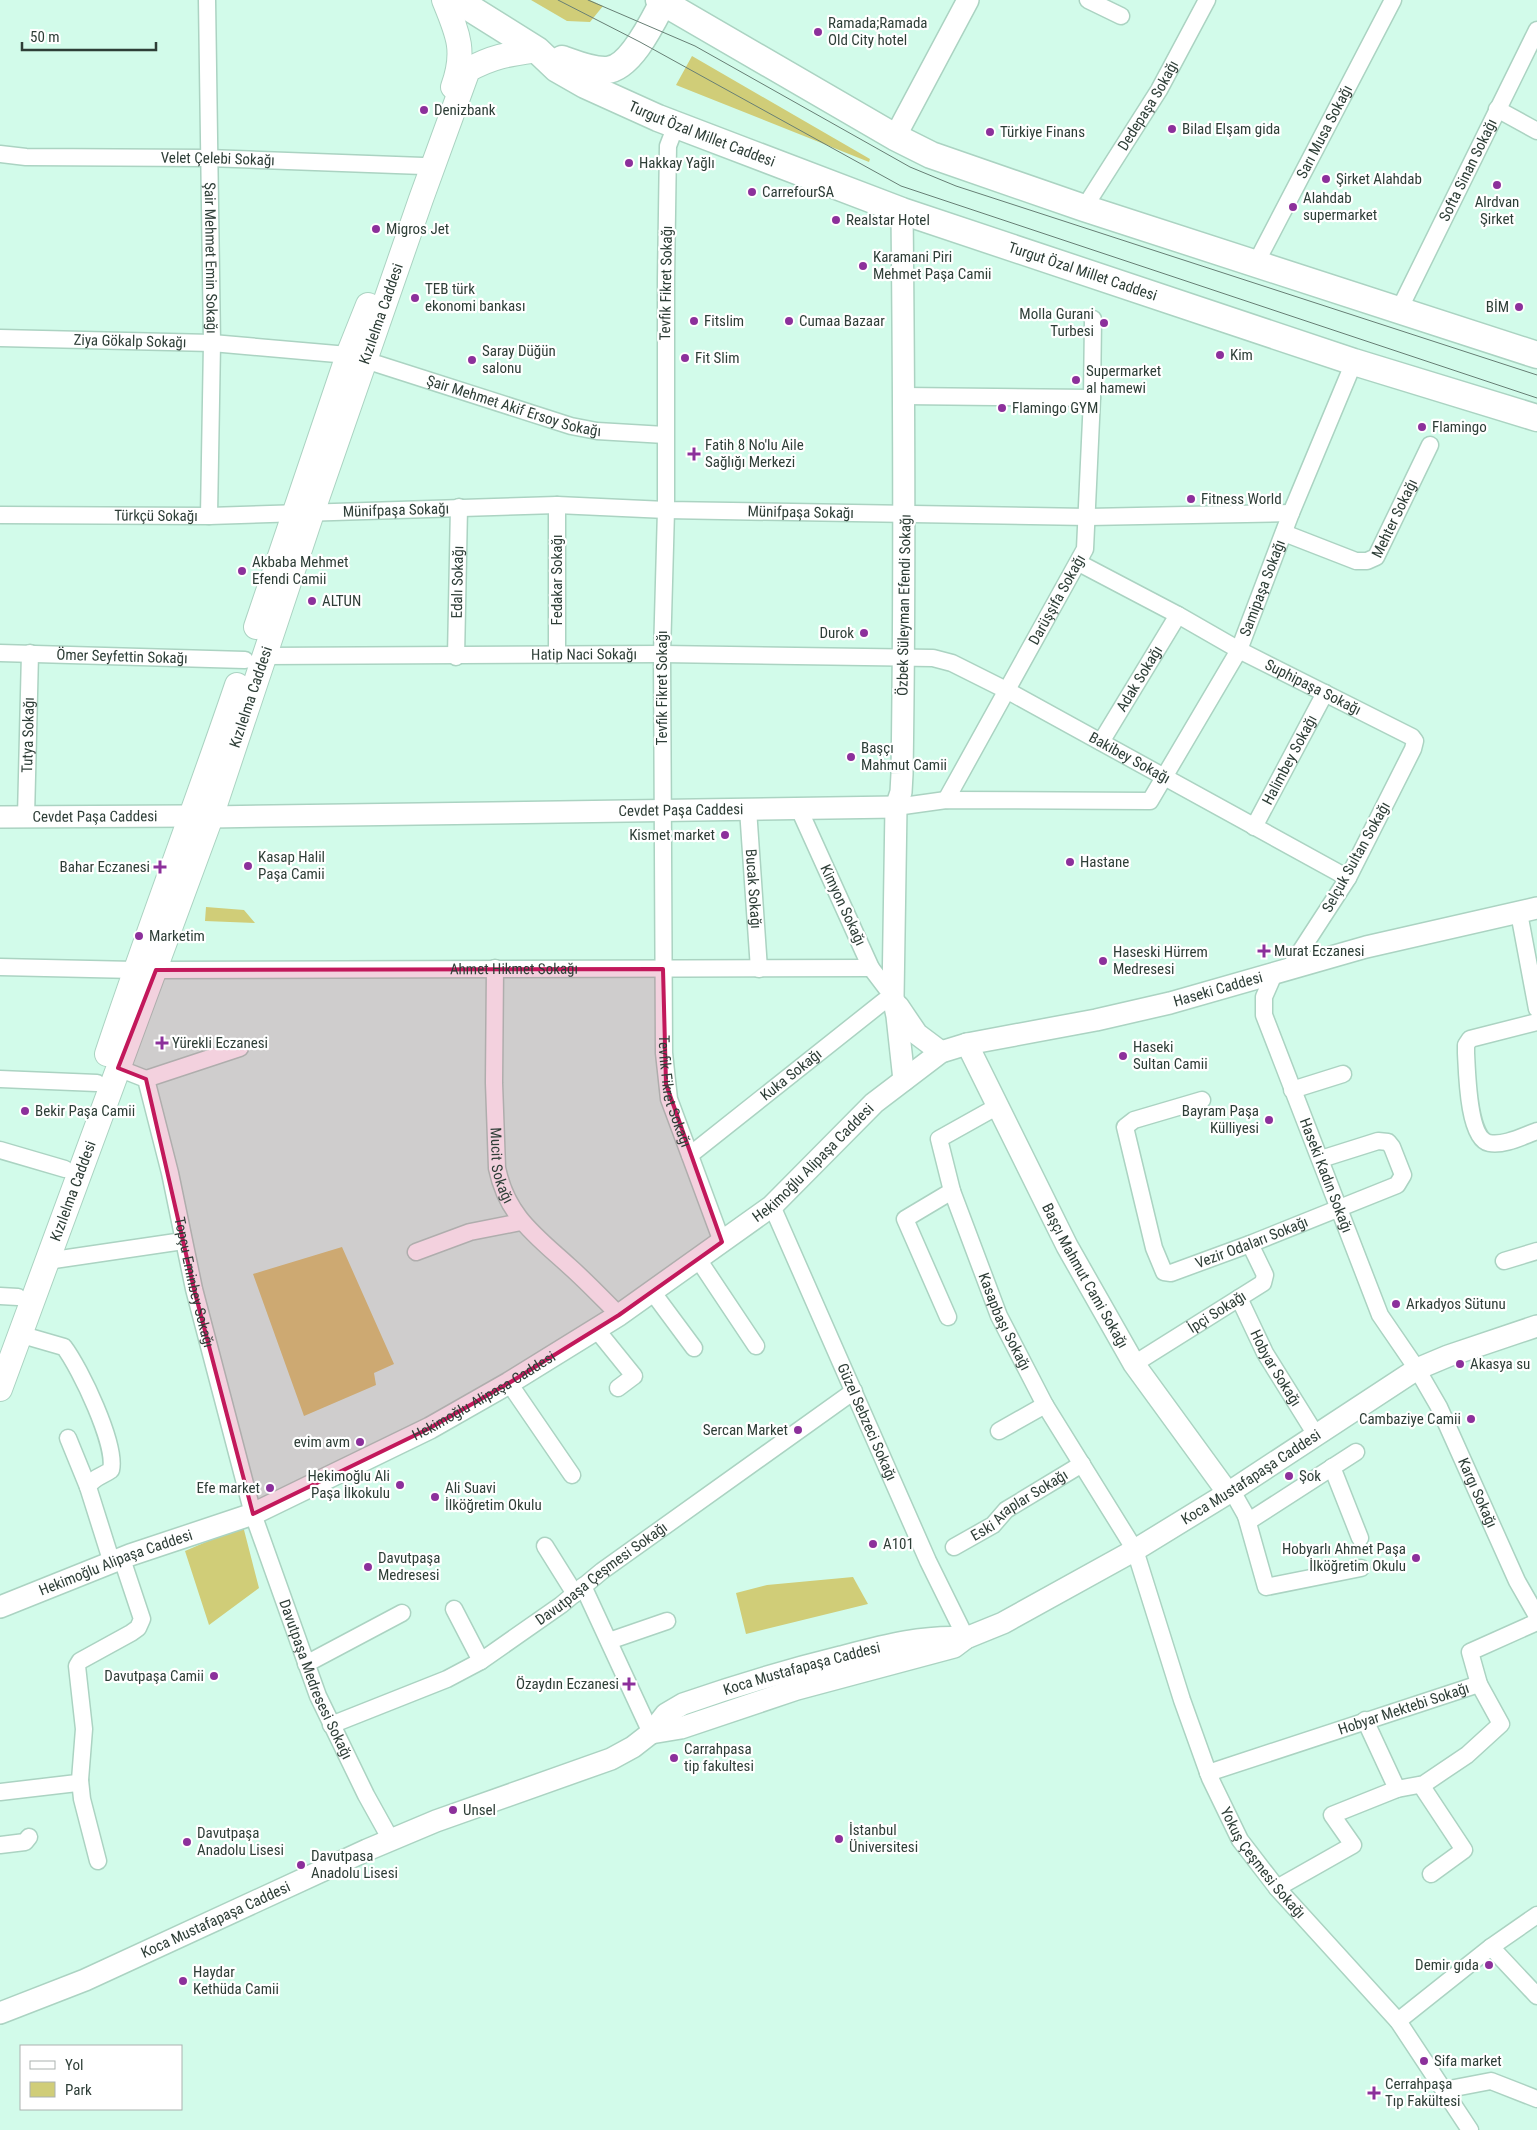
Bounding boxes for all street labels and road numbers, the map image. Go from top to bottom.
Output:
street label: Dedepaşa Sokağı [1114,57,1182,154]
street label: Sarı Musa Sokağı [1293,82,1356,181]
street label: Turgut Özal Millet Caddesi [626,97,778,171]
street label: Softa Sinan Sokağı [1435,116,1501,224]
street label: Velet Çelebi Sokağı [161,149,275,169]
street label: Şair Mehmet Emin Sokağı [201,182,221,334]
street label: Tevfik Fikret Sokağı [656,225,676,341]
street label: Turgut Özal Millet Caddesi [1006,238,1159,305]
street label: Kızılelma Caddesi [355,261,407,367]
street label: Ziya Gökalp Sokağı [73,331,187,351]
street label: Şair Mehmet Akif Ersoy Sokağı [424,371,602,440]
street label: Mehter Sokağı [1368,476,1421,561]
street label: Münifpaşa Sokağı [342,499,449,521]
street label: Münifpaşa Sokağı [747,502,854,522]
street label: Türkçü Sokağı [114,507,198,525]
street label: Özbek Süleyman Efendi Sokağı [893,514,915,696]
street label: Fedakar Sokağı [548,535,566,625]
street label: Samipaşa Sokağı [1236,537,1289,639]
street label: Edalı Sokağı [448,546,467,618]
street label: Darüşşifa Sokağı [1025,551,1089,648]
street label: Tevfik Fikret Sokağı [653,631,671,745]
street label: Adak Sokağı [1113,643,1166,715]
street label: Kızılelma Caddesi [226,644,276,750]
street label: Hatip Naci Sokağı [531,645,637,664]
street label: Ömer Seyfettin Sokağı [56,646,188,667]
street label: Suphipaşa Sokağı [1262,655,1364,719]
street label: Tutya Sokağı [18,697,38,773]
street label: Halimbey Sokağı [1258,712,1321,808]
street label: Bakibey Sokağı [1086,728,1173,787]
street label: Selçuk Sultan Sokağı [1318,799,1394,915]
street label: Cevdet Paşa Caddesi [618,800,744,820]
street label: Cevdet Paşa Caddesi [32,807,158,826]
street label: Bucak Sokağı [742,848,765,929]
street label: Kimyon Sokağı [816,862,870,948]
street label: Ahmet Hikmet Sokağı [450,960,578,978]
street label: Haseki Caddesi [1171,968,1265,1011]
street label: Tevfik Fikret Sokağı [655,1035,695,1150]
street label: Kuka Sokağı [757,1045,825,1105]
street label: Hekimoğlu Alipaşa Caddesi [749,1100,877,1226]
street label: Haseki Kadın Sokağı [1296,1116,1356,1235]
street label: Mucit Sokağı [487,1127,517,1206]
street label: Kızılelma Caddesi [46,1138,100,1244]
street label: Başçı Mahmut Cami Sokağı [1038,1200,1132,1351]
street label: Vezir Odaları Sokağı [1193,1213,1311,1272]
street label: Topçu Eminbey Sokağı [170,1215,218,1349]
street label: Kasapbaşı Sokağı [975,1270,1035,1373]
street label: İpçi Sokağı [1185,1287,1249,1337]
street label: Hobyar Sokağı [1246,1327,1305,1410]
street label: Hekimoğlu Alipaşa Caddesi [409,1348,559,1444]
street label: Güzel Sebzeci Sokağı [833,1361,901,1483]
street label: Koca Mustafapaşa Caddesi [1178,1426,1324,1528]
street label: Kargı Sokağı [1454,1455,1501,1530]
street label: Eski Araplar Sokağı [968,1466,1071,1545]
street label: Davutpaşa Çeşmesi Sokağı [532,1518,671,1629]
street label: Hekimoğlu Alipaşa Caddesi [36,1526,195,1599]
street label: Davutpaşa Medresesi Sokağı [275,1597,356,1762]
street label: Koca Mustafapaşa Caddesi [721,1638,882,1699]
street label: Hobyar Mektebi Sokağı [1336,1679,1471,1739]
street label: Yokuş Çeşmesi Sokağı [1216,1804,1309,1922]
street label: Koca Mustafapaşa Caddesi [138,1878,293,1962]

